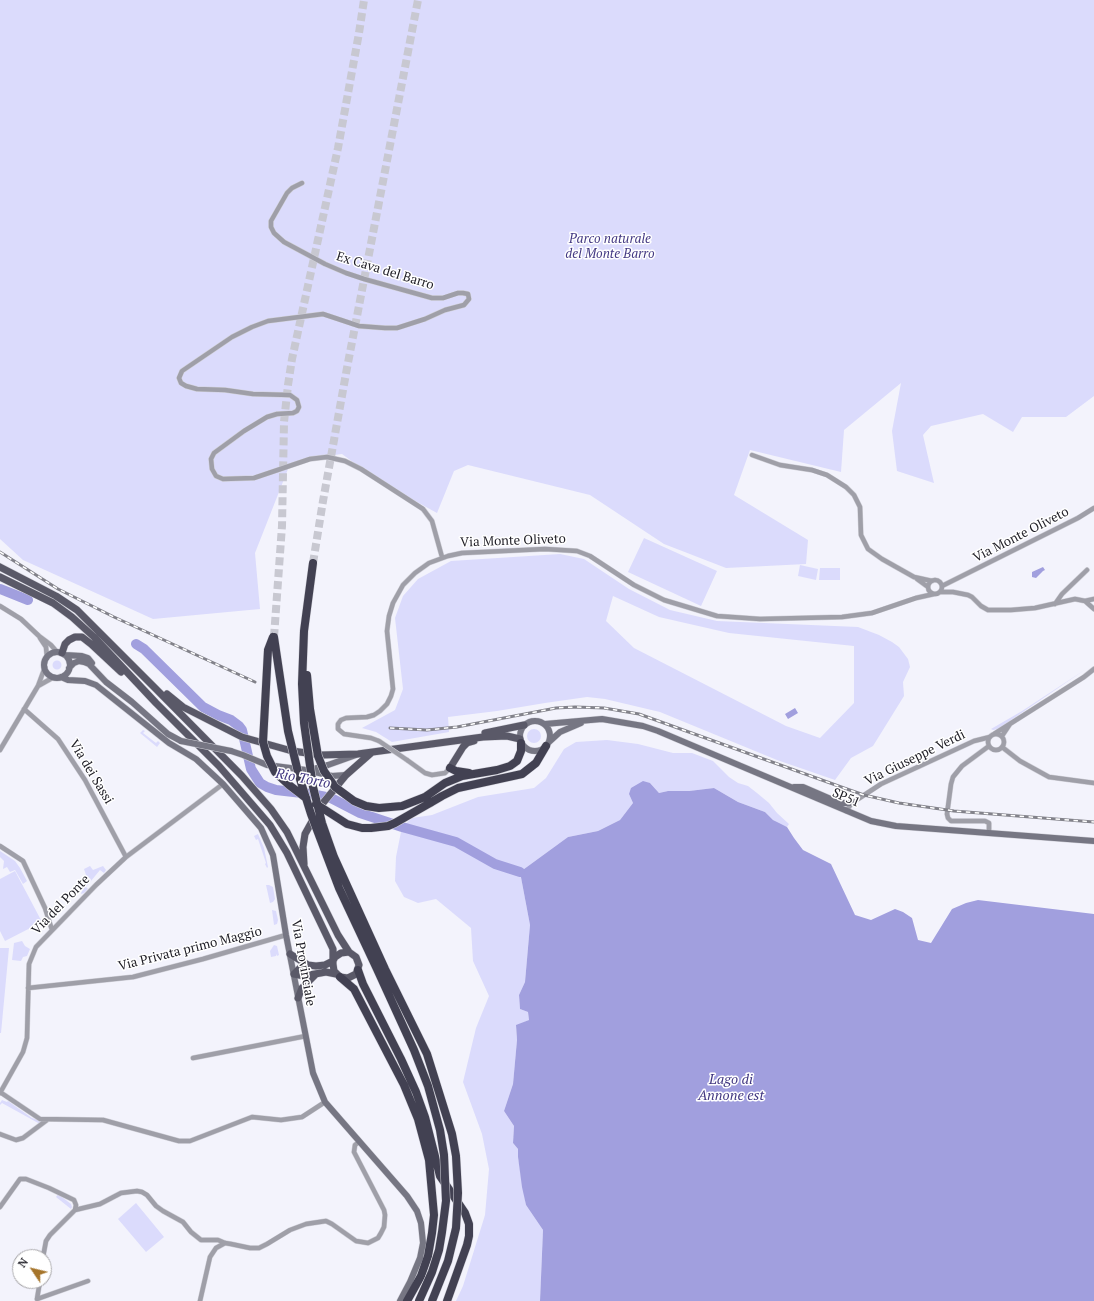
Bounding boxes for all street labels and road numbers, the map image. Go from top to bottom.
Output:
street label: Ex Cava del Barro [334,249,436,293]
street label: Via Monte Oliveto [970,504,1072,566]
street label: Via Monte Oliveto [460,531,566,551]
street label: Via Giuseppe Verdi [862,727,968,789]
street label: Via dei Sassi [66,737,116,807]
street label: SP51 [830,785,862,811]
street label: Via del Ponte [29,872,93,938]
street label: Via Provinciale [288,919,318,1007]
street label: Via Privata primo Maggio [117,924,263,974]

